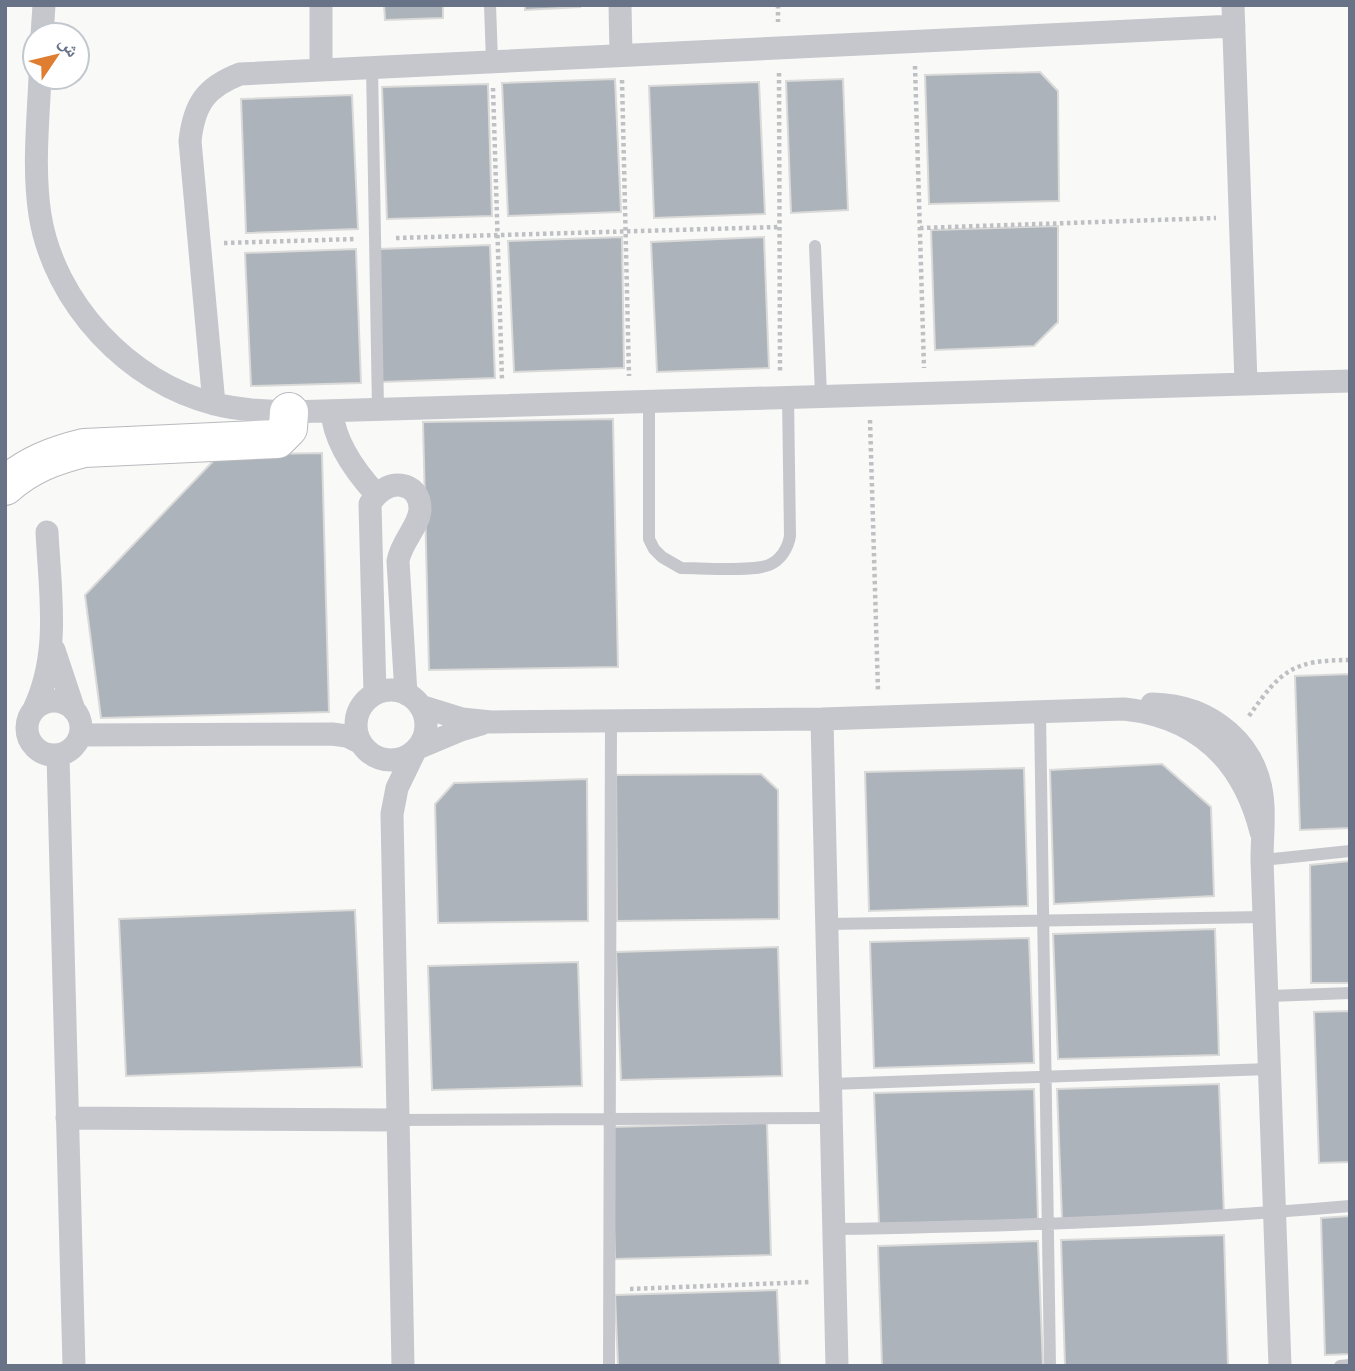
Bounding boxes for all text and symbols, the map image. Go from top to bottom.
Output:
north arrow [21,21,91,91]
text: ش [54,32,85,61]

